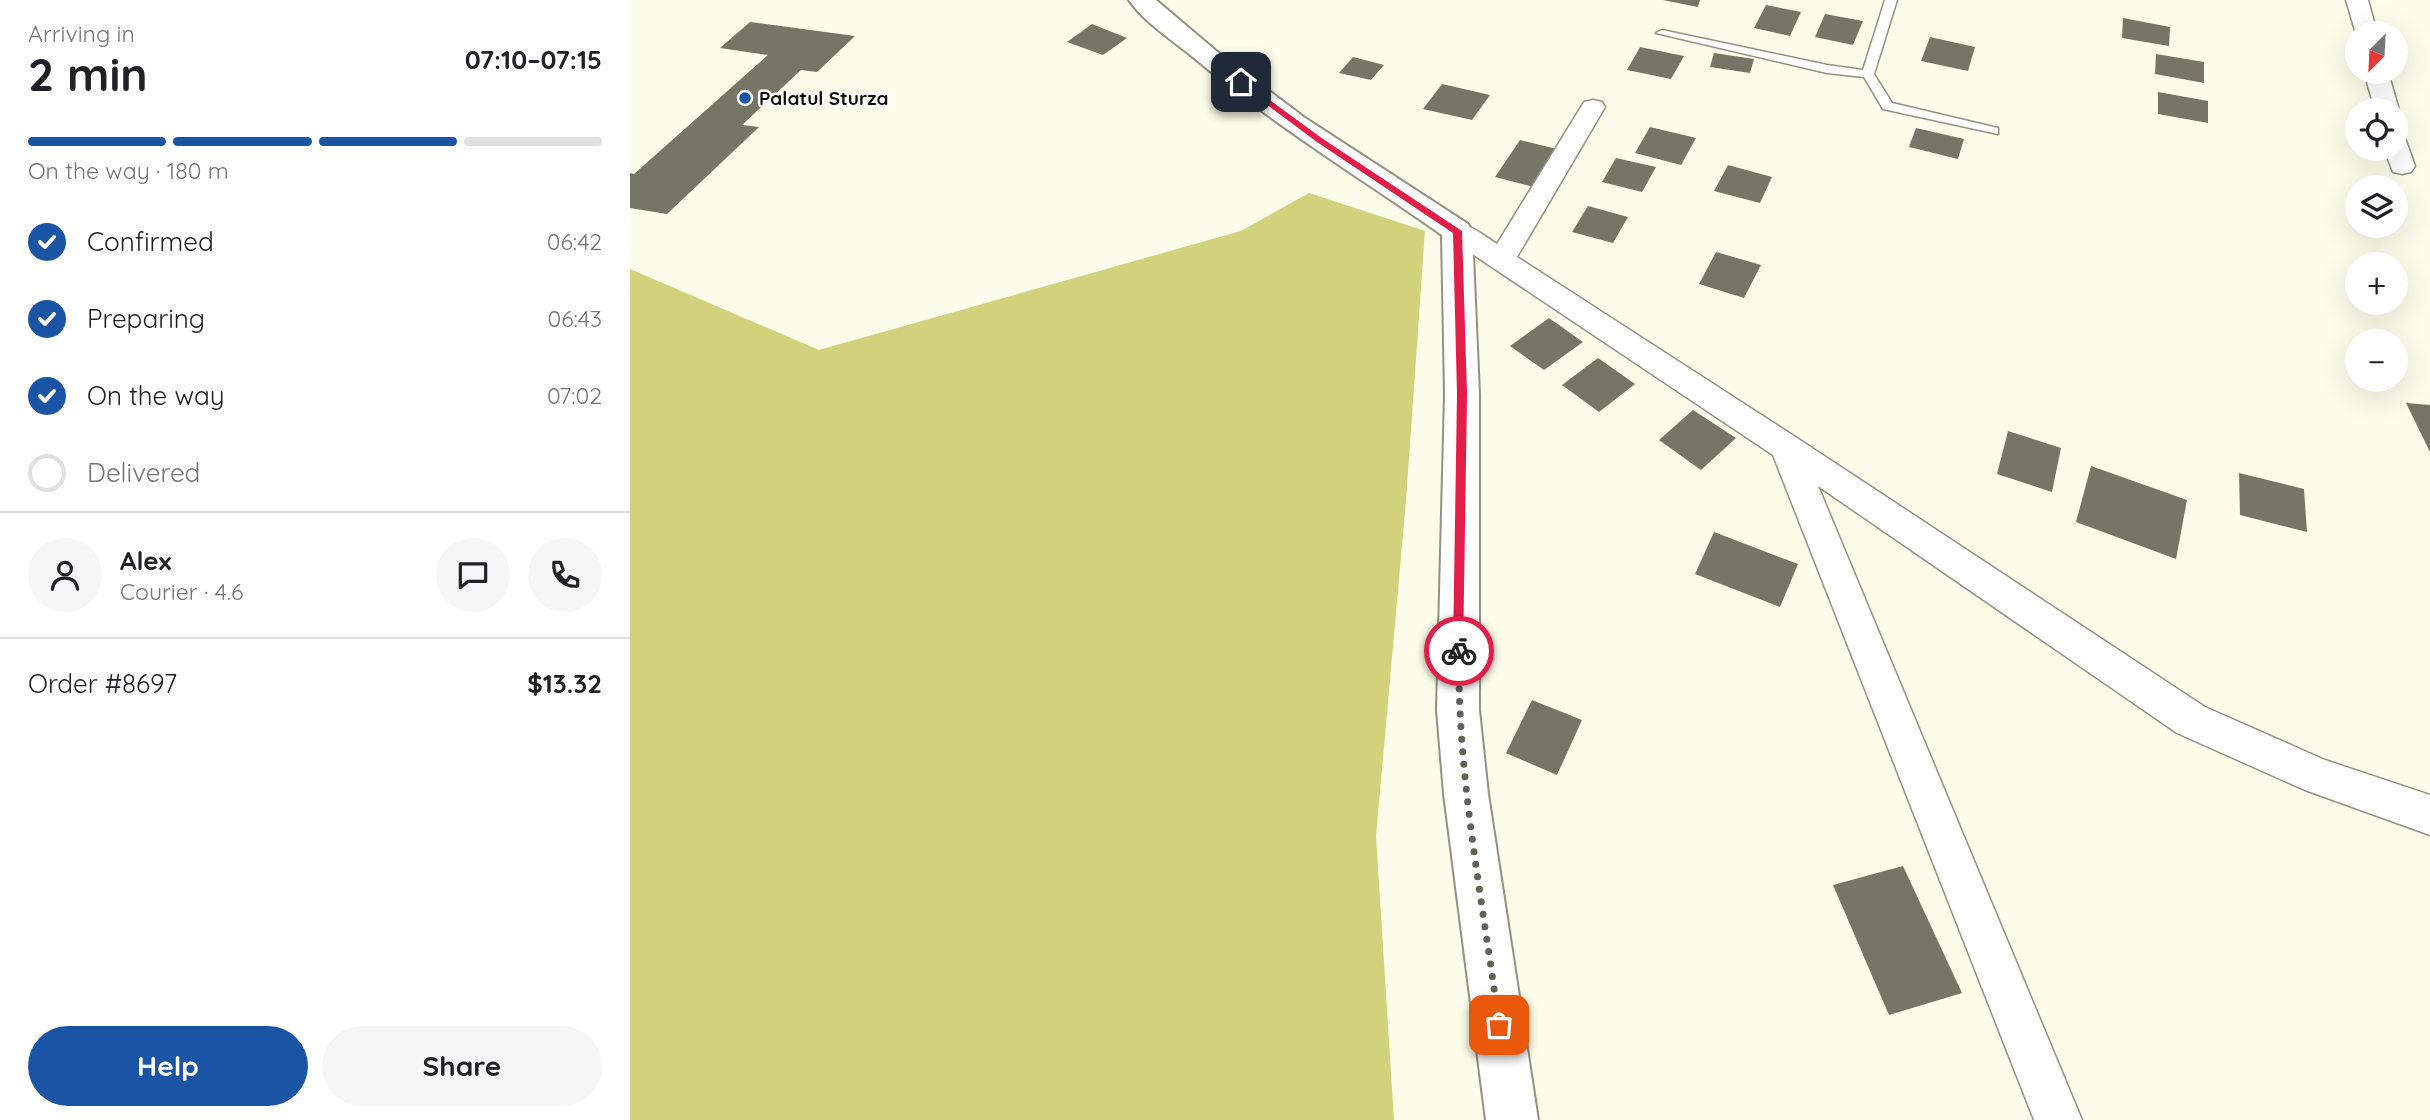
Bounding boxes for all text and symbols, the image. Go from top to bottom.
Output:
text: Arriving in [28,19,135,48]
north arrow [2345,21,2408,84]
map controls [2345,21,2408,392]
text: 07:10–07:15 [465,43,602,76]
text: 2 min [28,45,148,103]
pin [1211,52,1271,112]
icon: home [1222,63,1260,101]
place label: Palatul Sturza [759,86,888,110]
marker: Palatul Sturza [737,90,753,106]
button: locate [2345,98,2408,161]
text: On the way · 180 m [28,156,229,185]
button: layers [2345,175,2408,238]
icon: check [28,223,66,261]
text: Confirmed [87,225,214,258]
text: 06:42 [547,227,602,256]
button: + [2345,252,2408,315]
icon: check [28,300,66,338]
text: Preparing [87,302,205,335]
text: 06:43 [547,304,602,333]
button: − [2345,329,2408,392]
icon: check [28,377,66,415]
text: On the way [87,379,225,412]
text: 07:02 [547,381,602,410]
text: Delivered [87,456,200,489]
button: person [28,538,102,612]
button: chat [436,538,510,612]
button: phone [528,538,602,612]
text: Alex [120,544,171,577]
text: Courier · 4.6 [120,577,243,606]
courier [1424,616,1494,686]
icon: bike [1440,632,1478,670]
text: Order #8697 [28,667,177,700]
text: $13.32 [527,667,602,700]
pin [1469,995,1529,1055]
icon: bag [1480,1006,1518,1044]
button: Help [28,1026,308,1106]
button: Share [322,1026,602,1106]

